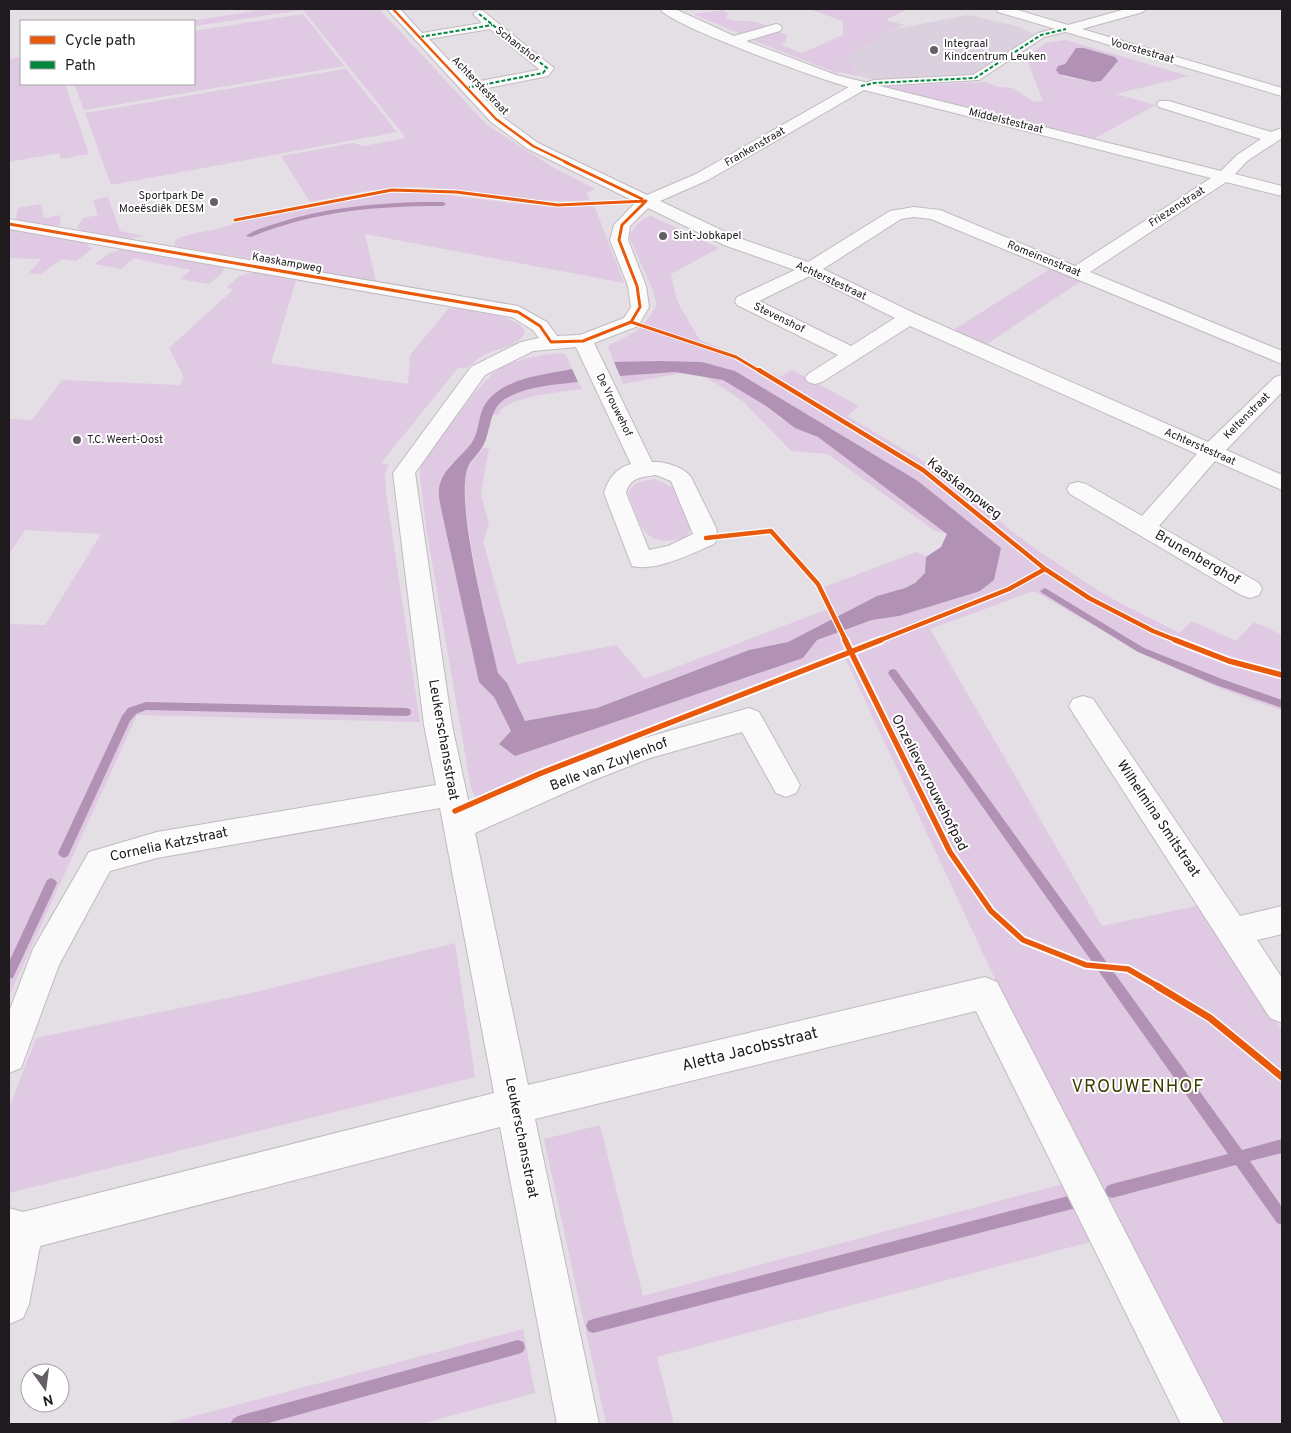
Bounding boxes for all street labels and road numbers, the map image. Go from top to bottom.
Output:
street label: Schanshof [492,24,542,67]
street label: Voorstestraat [1108,35,1176,67]
street label: Achterstestraat [448,54,512,118]
street label: Middelstestraat [967,105,1045,137]
street label: Frankenstraat [722,124,788,170]
street label: Friezenstraat [1146,184,1208,230]
street label: Romeinenstraat [1005,238,1083,280]
street label: Kaaskampweg [251,250,323,276]
street label: Achterstestraat [793,258,869,304]
street label: Stevenshof [751,300,807,337]
street label: De Vrouwehof [593,371,635,439]
street label: Keltenstraat [1221,390,1273,442]
street label: Achterstestraat [1162,425,1238,469]
street label: Kaaskampweg [923,454,1005,524]
street label: Brunenberghof [1151,527,1243,589]
street label: Leukerschansstraat [424,678,462,802]
street label: Onzelievevrouwehofpad [887,712,971,854]
street label: Belle van Zuylenhof [548,735,671,795]
street label: Wilhelmina Smitstraat [1113,757,1203,881]
street label: Cornelia Katzstraat [108,824,230,866]
street label: Aletta Jacobsstraat [680,1023,820,1077]
street label: Leukerschansstraat [501,1076,541,1200]

